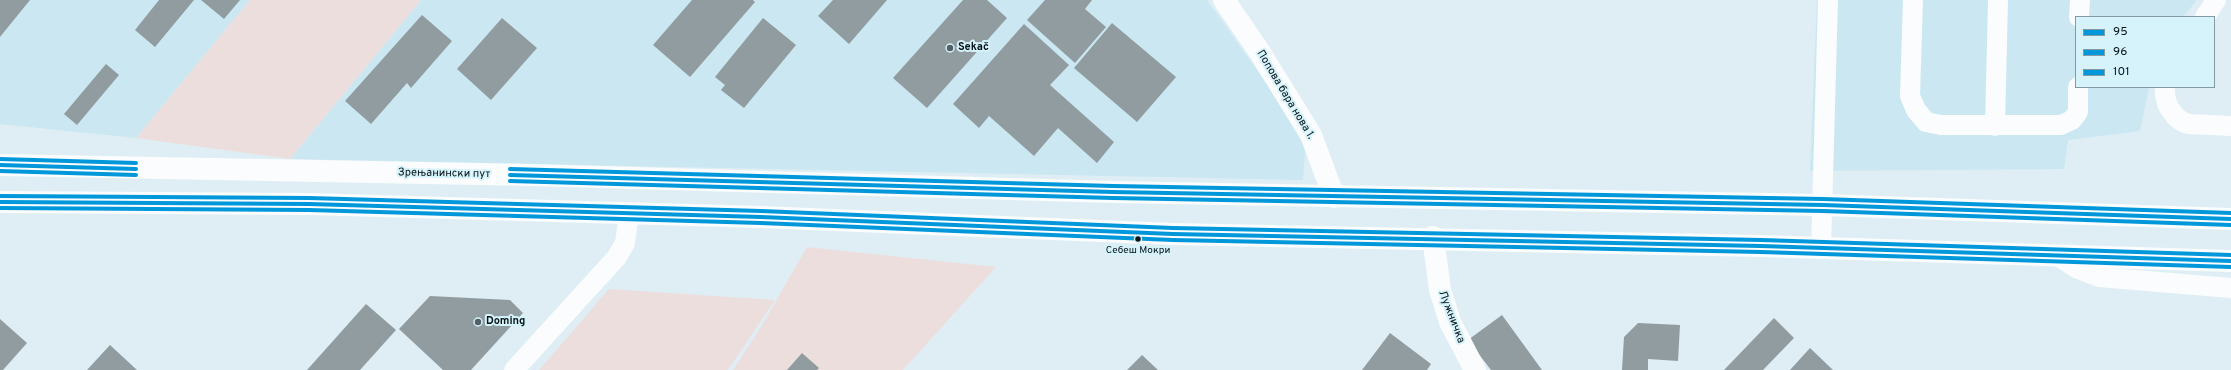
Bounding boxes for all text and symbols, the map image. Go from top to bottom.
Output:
legend [2075,16,2215,88]
text: 95 [2113,24,2128,40]
place label: Sekač [958,41,989,55]
marker: Sekač [945,43,955,53]
text: 96 [2113,44,2127,60]
street label: Попова бара нова 1. [1253,48,1317,142]
text: 101 [2113,64,2130,80]
street label: Зрењанински пут [398,167,490,181]
marker: Себеш Мокри [1133,234,1143,244]
place label: Себеш Мокри [1106,245,1170,257]
street label: Лужничка [1435,289,1467,345]
place label: Doming [486,315,525,329]
marker: Doming [473,317,483,327]

